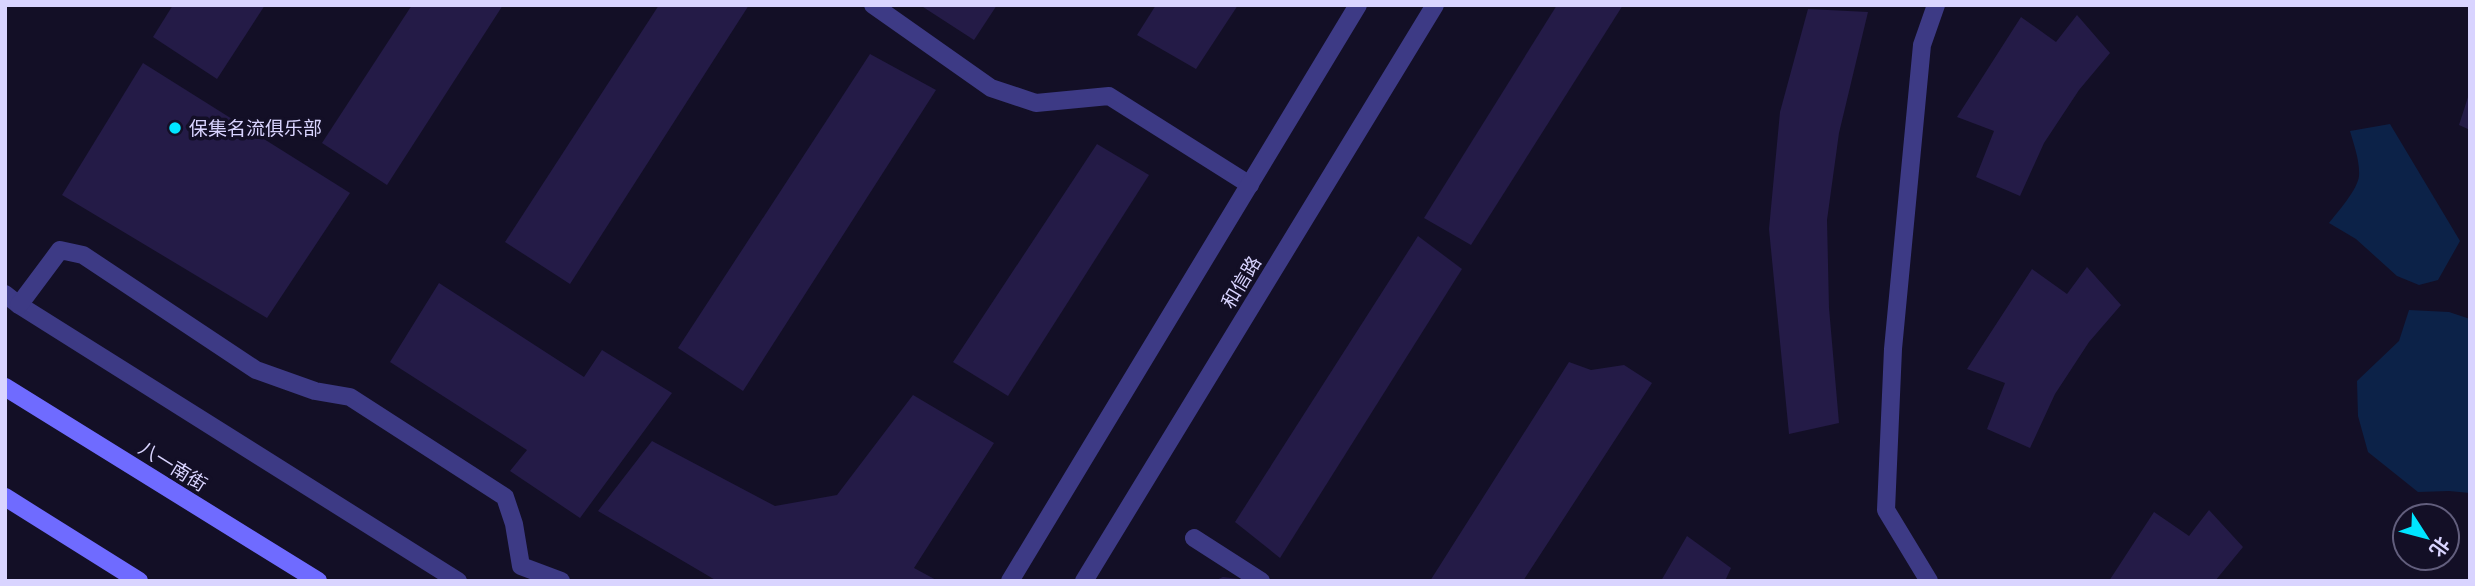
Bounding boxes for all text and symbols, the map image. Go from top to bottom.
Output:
place label: 保集名流俱乐部 [189,115,322,141]
marker: 保集名流俱乐部 [167,120,183,136]
street label: 和信路 [1215,251,1267,313]
street label: 八一南街 [134,435,212,497]
north arrow [2391,502,2461,572]
text: 北 [2424,532,2456,562]

